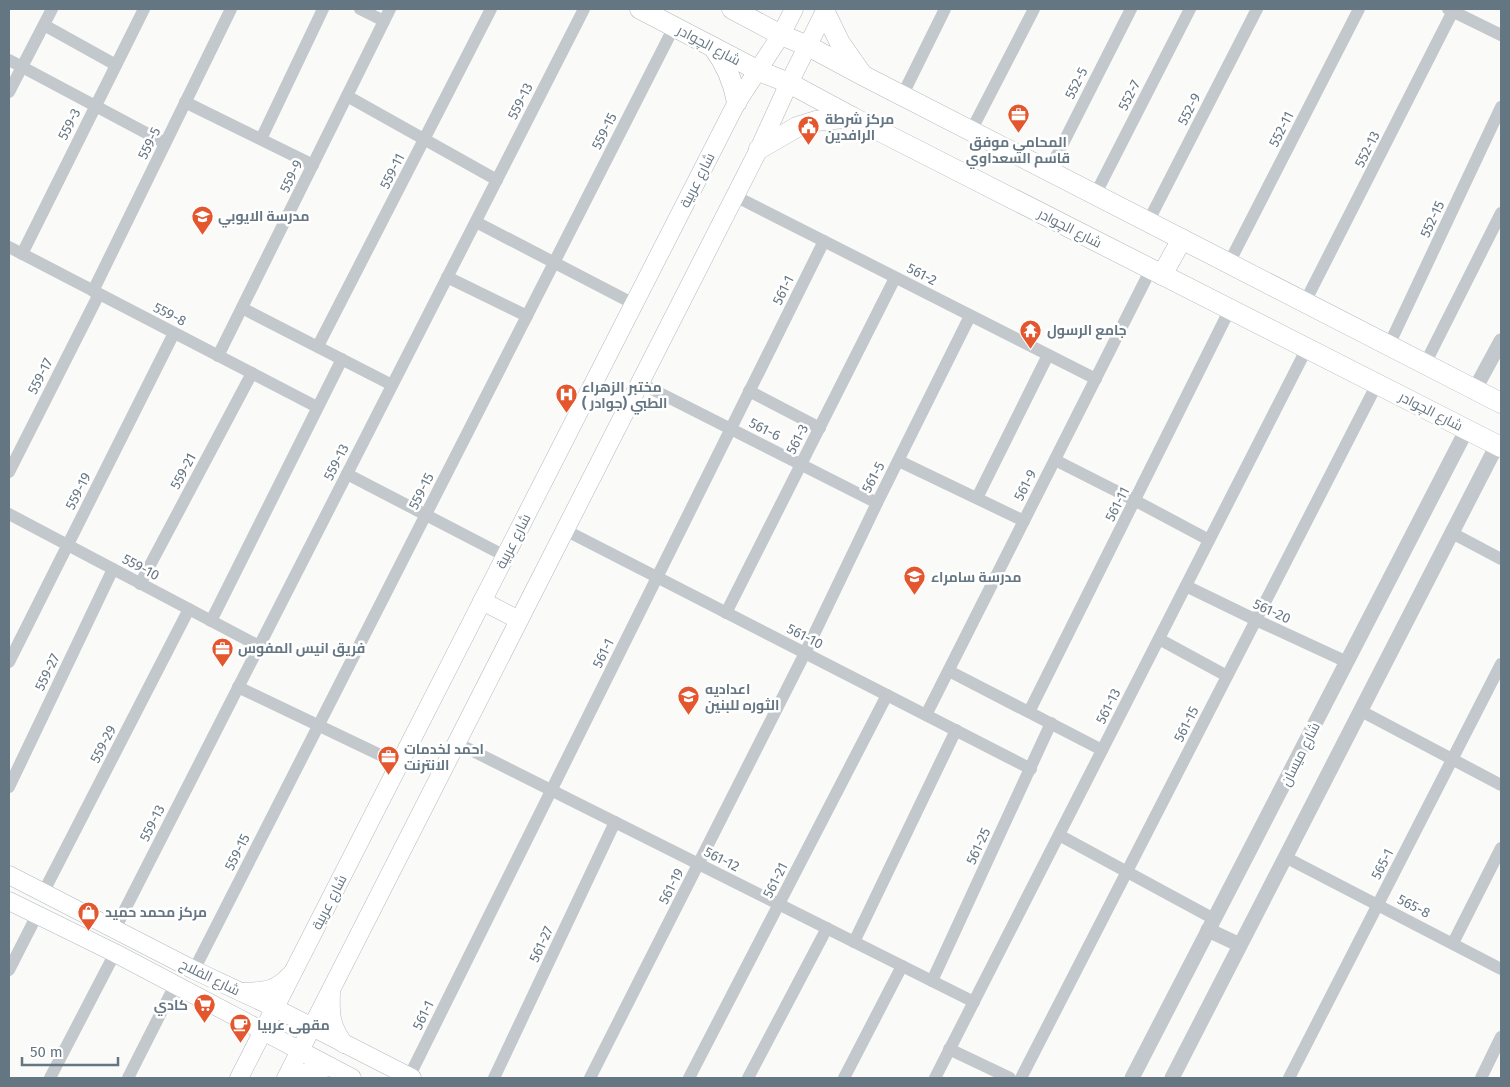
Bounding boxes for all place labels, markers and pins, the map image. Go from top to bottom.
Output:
office icon: المحامي موفق قاسم السعداوي [1006,102,1030,133]
place label: مركز شرطة الرافدين [825,111,894,144]
public building icon: مركز شرطة الرافدين [797,115,821,146]
place label: المحامي موفق قاسم السعداوي [966,134,1070,169]
school or university icon: مدرسة الايوبي [190,204,214,235]
place label: مدرسة الايوبي [218,208,309,228]
temple icon: جامع الرسول [1019,318,1043,349]
place label: جامع الرسول [1047,322,1127,340]
place label: مختبر الزهراء الطبي (جوادر ) [582,379,667,415]
hospital icon: مختبر الزهراء الطبي (جوادر ) [554,383,578,414]
school or university icon: مدرسة سامراء [903,565,927,596]
place label: مدرسة سامراء [931,569,1021,586]
office icon: فريق انيس المفوس [210,636,234,667]
place label: فريق انيس المفوس [238,640,365,657]
place label: اعداديه الثوره للبنين [705,681,779,714]
school or university icon: اعداديه الثوره للبنين [677,685,701,716]
place label: احمد لخدمات الانترنت [404,741,484,774]
office icon: احمد لخدمات الانترنت [376,745,400,776]
shop icon: مركز محمد حميد [77,900,101,931]
place label: مركز محمد حميد [105,904,207,921]
supermarket icon: كادي [192,993,216,1024]
place label: كادي [154,997,188,1016]
cafe icon: مقهى عربيا [229,1013,253,1044]
place label: مقهى عربيا [257,1017,330,1034]

